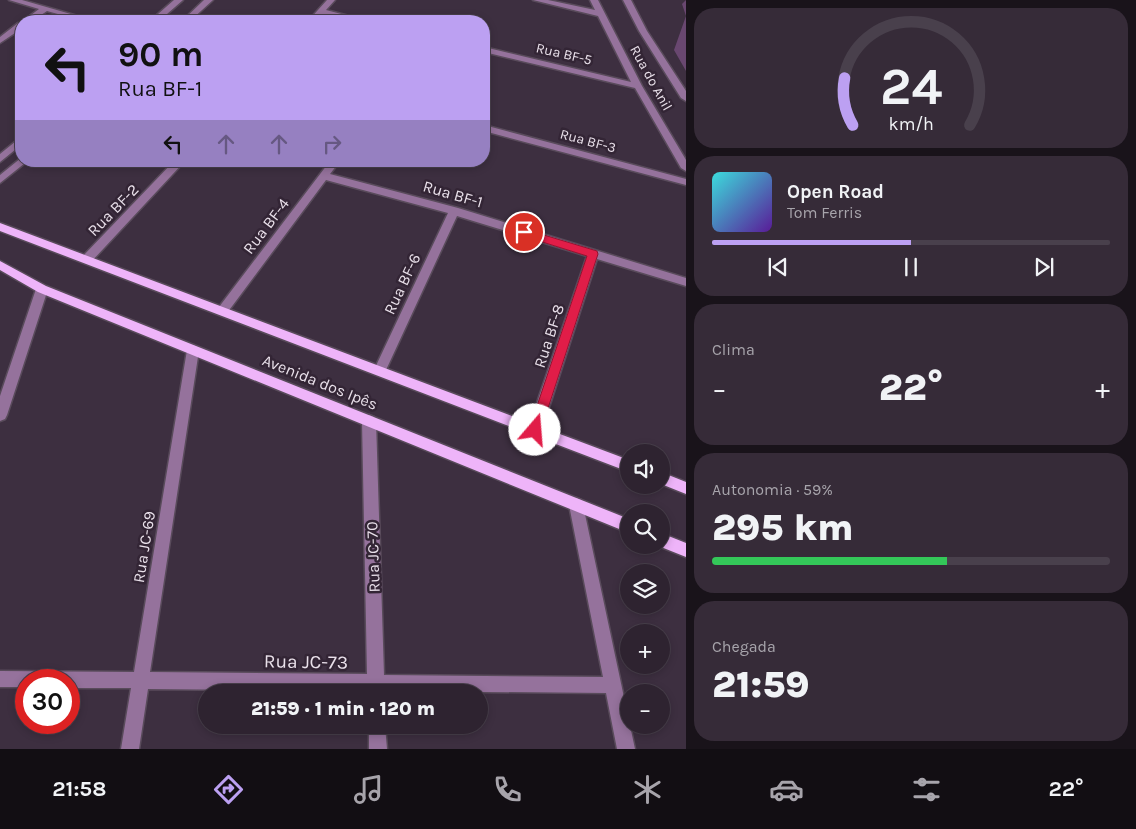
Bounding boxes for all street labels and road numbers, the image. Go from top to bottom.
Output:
street label: Rua BF-5 [534,39,594,69]
street label: Rua do Anil [626,42,676,114]
street label: Rua BF-3 [558,125,618,157]
street label: Rua BF-1 [421,176,485,212]
street label: Rua BF-2 [83,180,143,240]
street label: Rua BF-4 [239,194,293,258]
street label: Rua BF-6 [380,250,424,318]
street label: Rua BF-8 [530,302,568,370]
street label: Avenida dos Ipês [260,350,380,414]
street label: Rua JC-69 [129,510,159,584]
street label: Rua JC-70 [362,521,384,593]
street label: Rua JC-73 [264,650,348,674]

